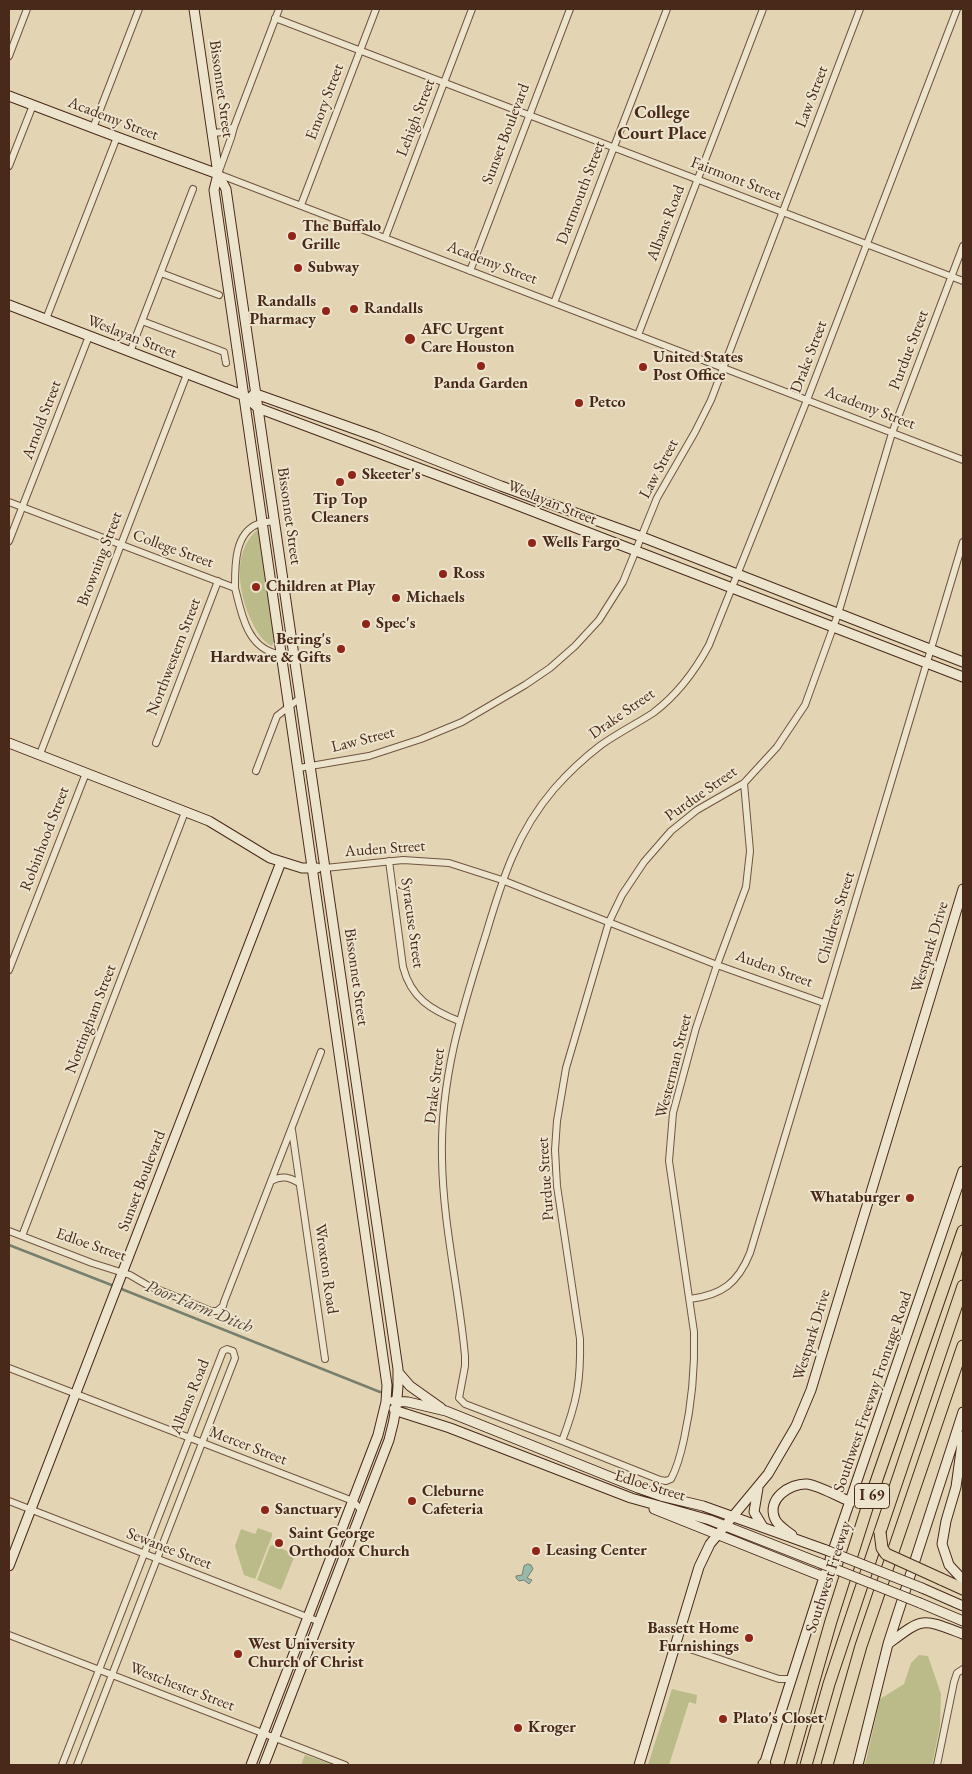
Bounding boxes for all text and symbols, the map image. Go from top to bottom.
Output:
street label: Bissonnet Street [205,39,237,139]
street label: Emory Street [302,61,348,143]
street label: Law Street [791,63,833,131]
street label: Lehigh Street [392,77,440,159]
street label: Sunset Boulevard [478,81,534,187]
street label: Academy Street [65,93,161,145]
district label: College Court Place [618,102,706,144]
street label: Dartmouth Street [552,139,610,247]
street label: Fairmont Street [688,153,784,205]
street label: Albans Road [643,182,689,264]
place label: The Buffalo Grille [302,217,381,255]
marker: The Buffalo Grille [286,230,298,242]
street label: Academy Street [444,237,540,289]
place label: Subway [308,258,359,278]
marker: Subway [292,262,304,274]
place label: Randalls Pharmacy [250,292,316,330]
place label: Randalls [364,299,423,319]
marker: Randalls [348,303,360,315]
marker: Randalls Pharmacy [320,305,332,317]
street label: Purdue Street [885,307,933,393]
street label: Weslayan Street [84,311,180,363]
street label: Drake Street [786,318,832,396]
place label: AFC Urgent Care Houston [421,320,515,358]
marker: AFC Urgent Care Houston [403,332,417,346]
place label: United States Post Office [653,348,743,386]
marker: Panda Garden [475,360,487,372]
marker: United States Post Office [637,361,649,373]
place label: Panda Garden [434,374,528,394]
street label: Arnold Street [18,378,66,462]
street label: Academy Street [822,382,918,434]
place label: Petco [589,393,625,413]
marker: Petco [573,397,585,409]
street label: Law Street [635,436,683,502]
place label: Skeeter's [362,465,420,485]
street label: Bissonnet Street [273,466,305,566]
marker: Skeeter's [346,469,358,481]
marker: Tip Top Cleaners [334,476,346,488]
street label: Weslayan Street [505,476,599,530]
place label: Tip Top Cleaners [311,490,369,528]
street label: Browning Street [73,509,127,609]
street label: College Street [130,526,216,572]
place label: Wells Fargo [542,533,620,553]
marker: Wells Fargo [526,537,538,549]
place label: Ross [453,564,485,584]
marker: Ross [437,568,449,580]
place label: Children at Play [266,577,375,597]
marker: Children at Play [250,581,262,593]
place label: Michaels [406,588,465,608]
marker: Michaels [390,592,402,604]
street label: Northwestern Street [143,596,205,718]
place label: Spec's [376,614,415,634]
marker: Spec's [360,618,372,630]
place label: Bering's Hardware & Gifts [210,630,331,668]
marker: Bering's Hardware & Gifts [335,643,347,655]
street label: Drake Street [585,684,659,744]
street label: Law Street [329,723,397,757]
street label: Purdue Street [661,762,741,826]
street label: Robinhood Street [16,784,74,894]
street label: Auden Street [344,837,426,861]
street label: Childress Street [813,869,859,967]
street label: Syracuse Street [396,877,428,969]
street label: Westpark Drive [907,899,953,995]
street label: Bissonnet Street [340,927,372,1027]
street label: Auden Street [733,946,815,992]
street label: Nottingham Street [61,962,121,1076]
street label: Westerman Street [652,1012,696,1120]
street label: Drake Street [421,1047,449,1125]
street label: Sunset Boulevard [114,1128,170,1234]
street label: Purdue Street [534,1137,558,1221]
place label: Whataburger [810,1188,900,1208]
marker: Whataburger [904,1192,916,1204]
street label: Wroxton Road [310,1223,342,1315]
street label: Edloe Street [53,1224,129,1266]
water label: Poor Farm Ditch [142,1276,256,1338]
street label: Westpark Drive [789,1287,835,1383]
street label: Southwest Freeway Frontage Road [830,1289,916,1495]
street label: Albans Road [166,1357,214,1437]
street label: Mercer Street [206,1422,290,1470]
street label: Edloe Street [612,1466,688,1506]
place label: Cleburne Cafeteria [422,1482,484,1520]
road number: I 69 [854,1484,890,1508]
marker: Cleburne Cafeteria [406,1495,418,1507]
place label: Sanctuary [275,1500,342,1520]
marker: Sanctuary [259,1504,271,1516]
street label: Southwest Freeway [802,1519,856,1635]
street label: Sewanee Street [124,1524,214,1574]
place label: Saint George Orthodox Church [289,1524,410,1562]
marker: Saint George Orthodox Church [273,1537,285,1549]
place label: Leasing Center [546,1541,647,1561]
marker: Leasing Center [530,1545,542,1557]
place label: Bassett Home Furnishings [648,1619,739,1657]
marker: Bassett Home Furnishings [743,1632,755,1644]
place label: West University Church of Christ [248,1635,364,1673]
marker: West University Church of Christ [232,1648,244,1660]
street label: Westchester Street [127,1658,237,1716]
place label: Plato's Closet [733,1709,824,1729]
marker: Plato's Closet [717,1713,729,1725]
place label: Kroger [528,1718,576,1738]
marker: Kroger [512,1722,524,1734]

